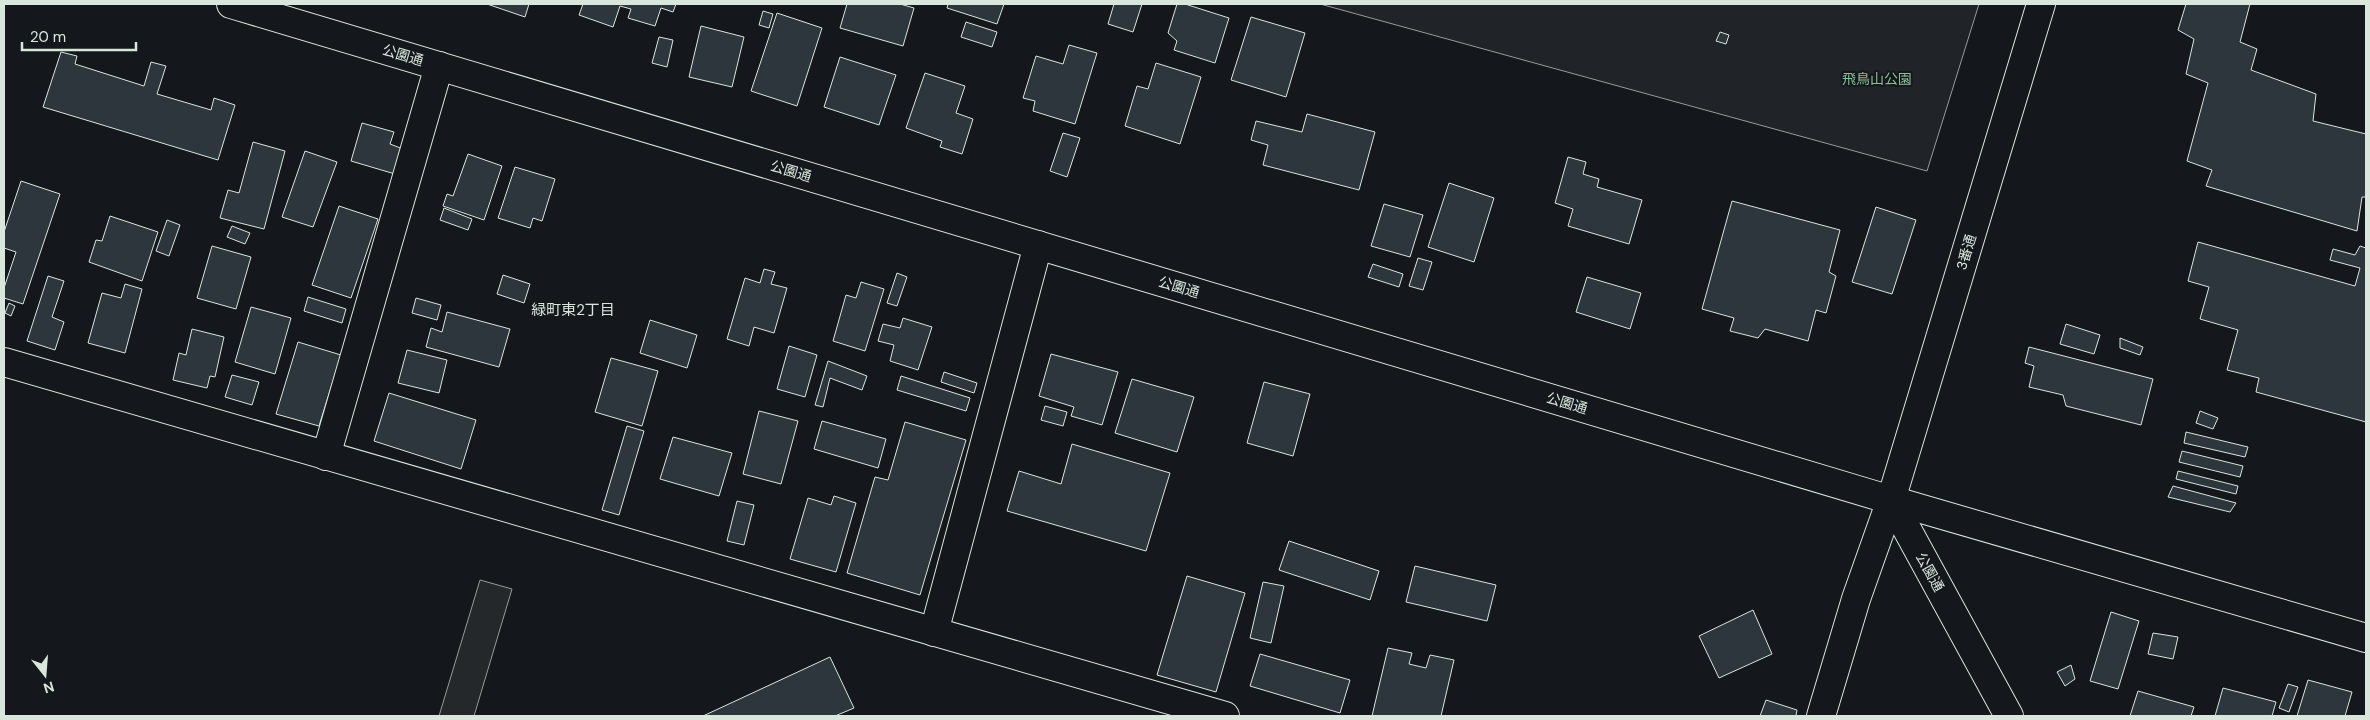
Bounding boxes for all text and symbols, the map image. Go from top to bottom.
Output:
scale bar [22,20,136,52]
text: 20 m [30,27,66,47]
street label: 公園通 [380,40,426,70]
park label: 飛鳥山公園 [1842,70,1912,88]
street label: 公園通 [768,156,814,186]
street label: 3番通 [1952,232,1980,272]
street label: 公園通 [1156,272,1202,302]
district label: 緑町東2丁目 [531,300,615,320]
street label: 公園通 [1544,388,1590,418]
street label: 公園通 [1912,549,1948,595]
north arrow [20,650,70,700]
text: N [41,677,56,698]

